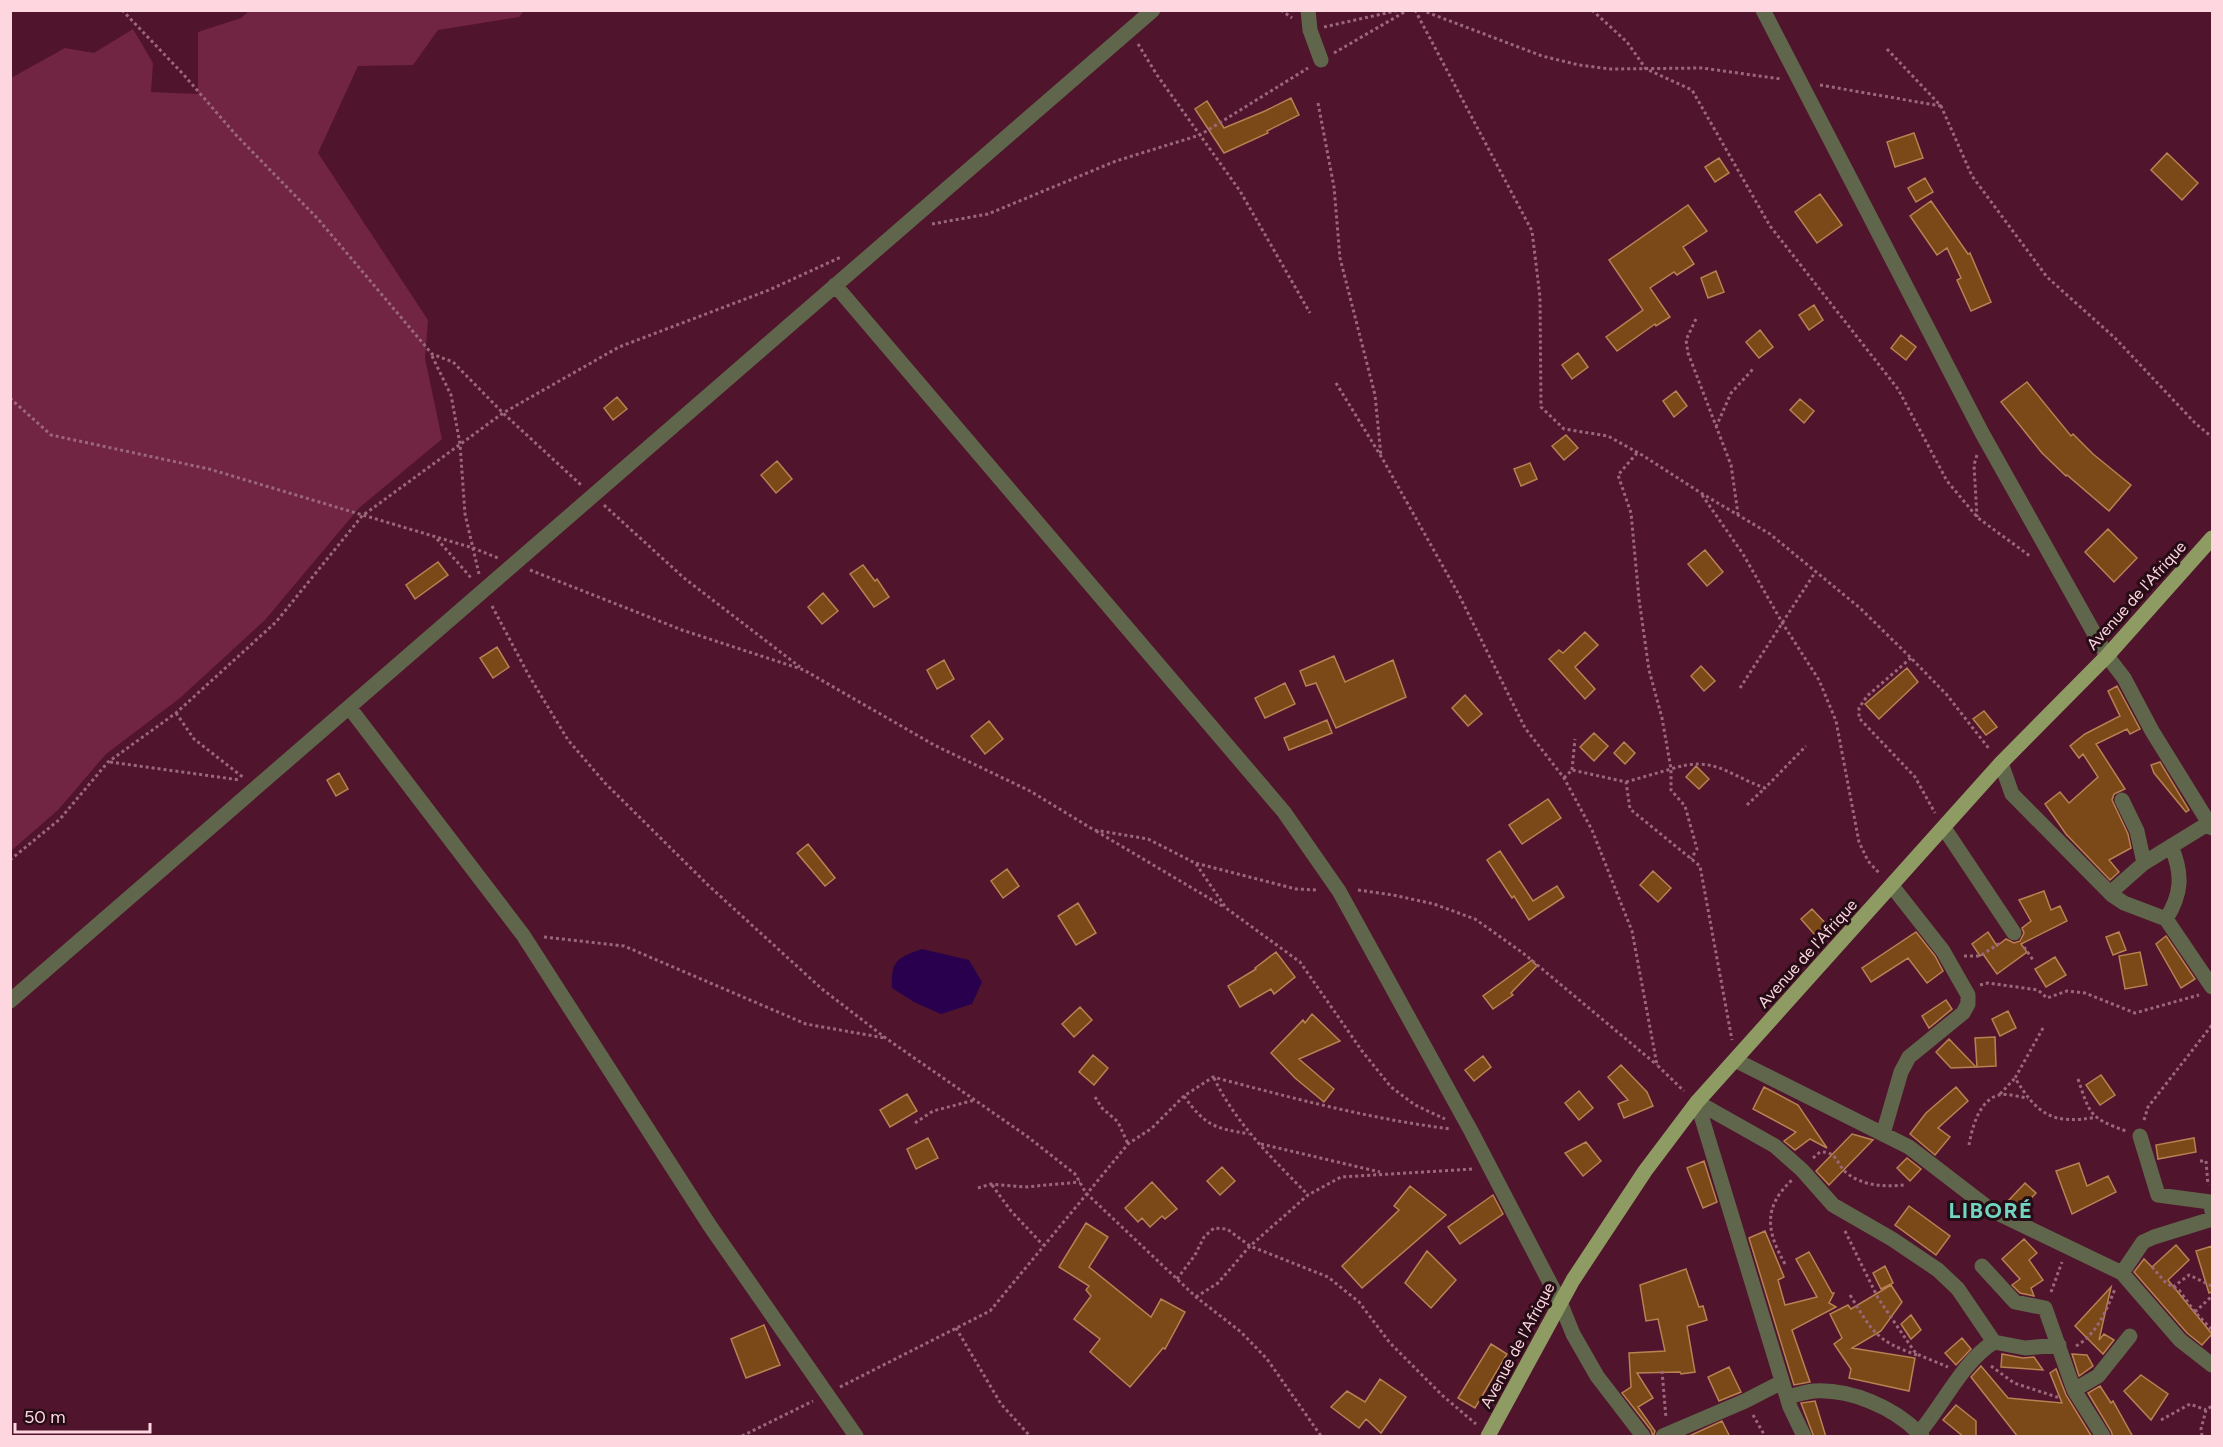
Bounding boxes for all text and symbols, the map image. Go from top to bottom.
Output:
street label: Avenue de l'Afrique [2083,537,2190,654]
street label: Avenue de l'Afrique [1754,895,1861,1012]
district label: LIBORÉ [1948,1197,2034,1224]
street label: Avenue de l'Afrique [1476,1279,1559,1411]
scale bar [15,1396,150,1434]
text: 50 m [24,1406,66,1428]

